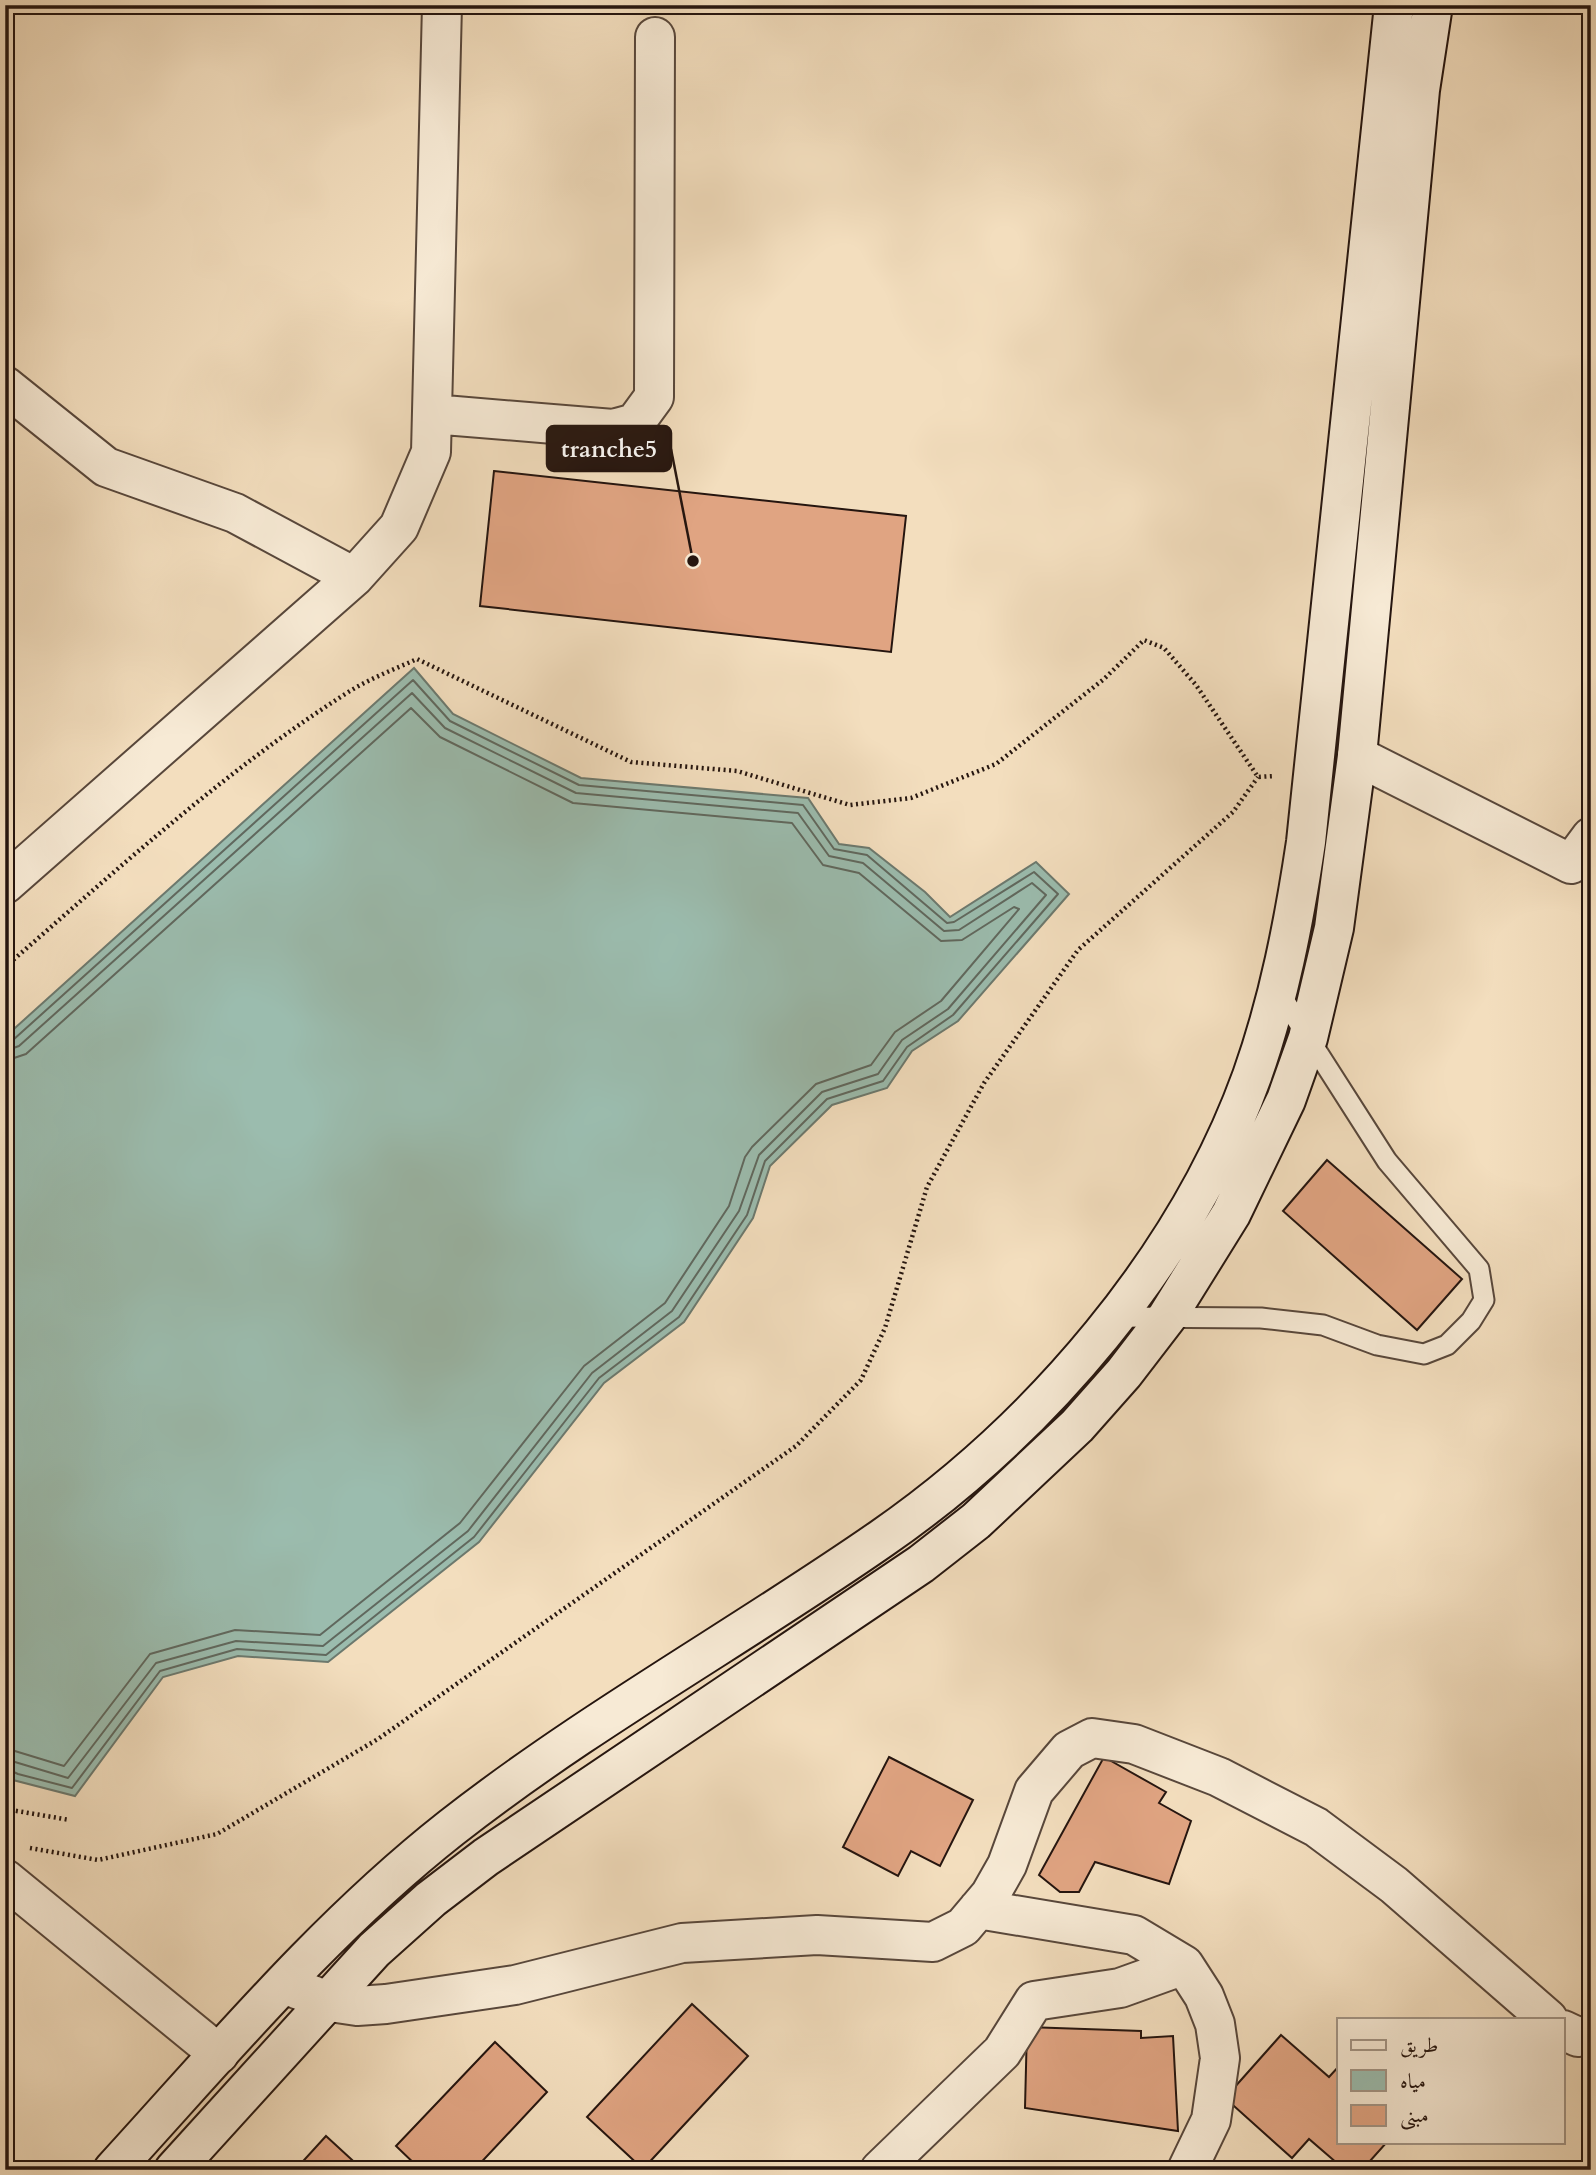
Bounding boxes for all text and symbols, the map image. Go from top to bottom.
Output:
callout: tranche5 [547,426,671,471]
text: tranche5 [561,433,657,466]
legend [1337,2018,1564,2144]
text: طريق [1400,2031,1438,2060]
text: مياه [1400,2067,1426,2096]
text: مبنى [1400,2101,1429,2130]

